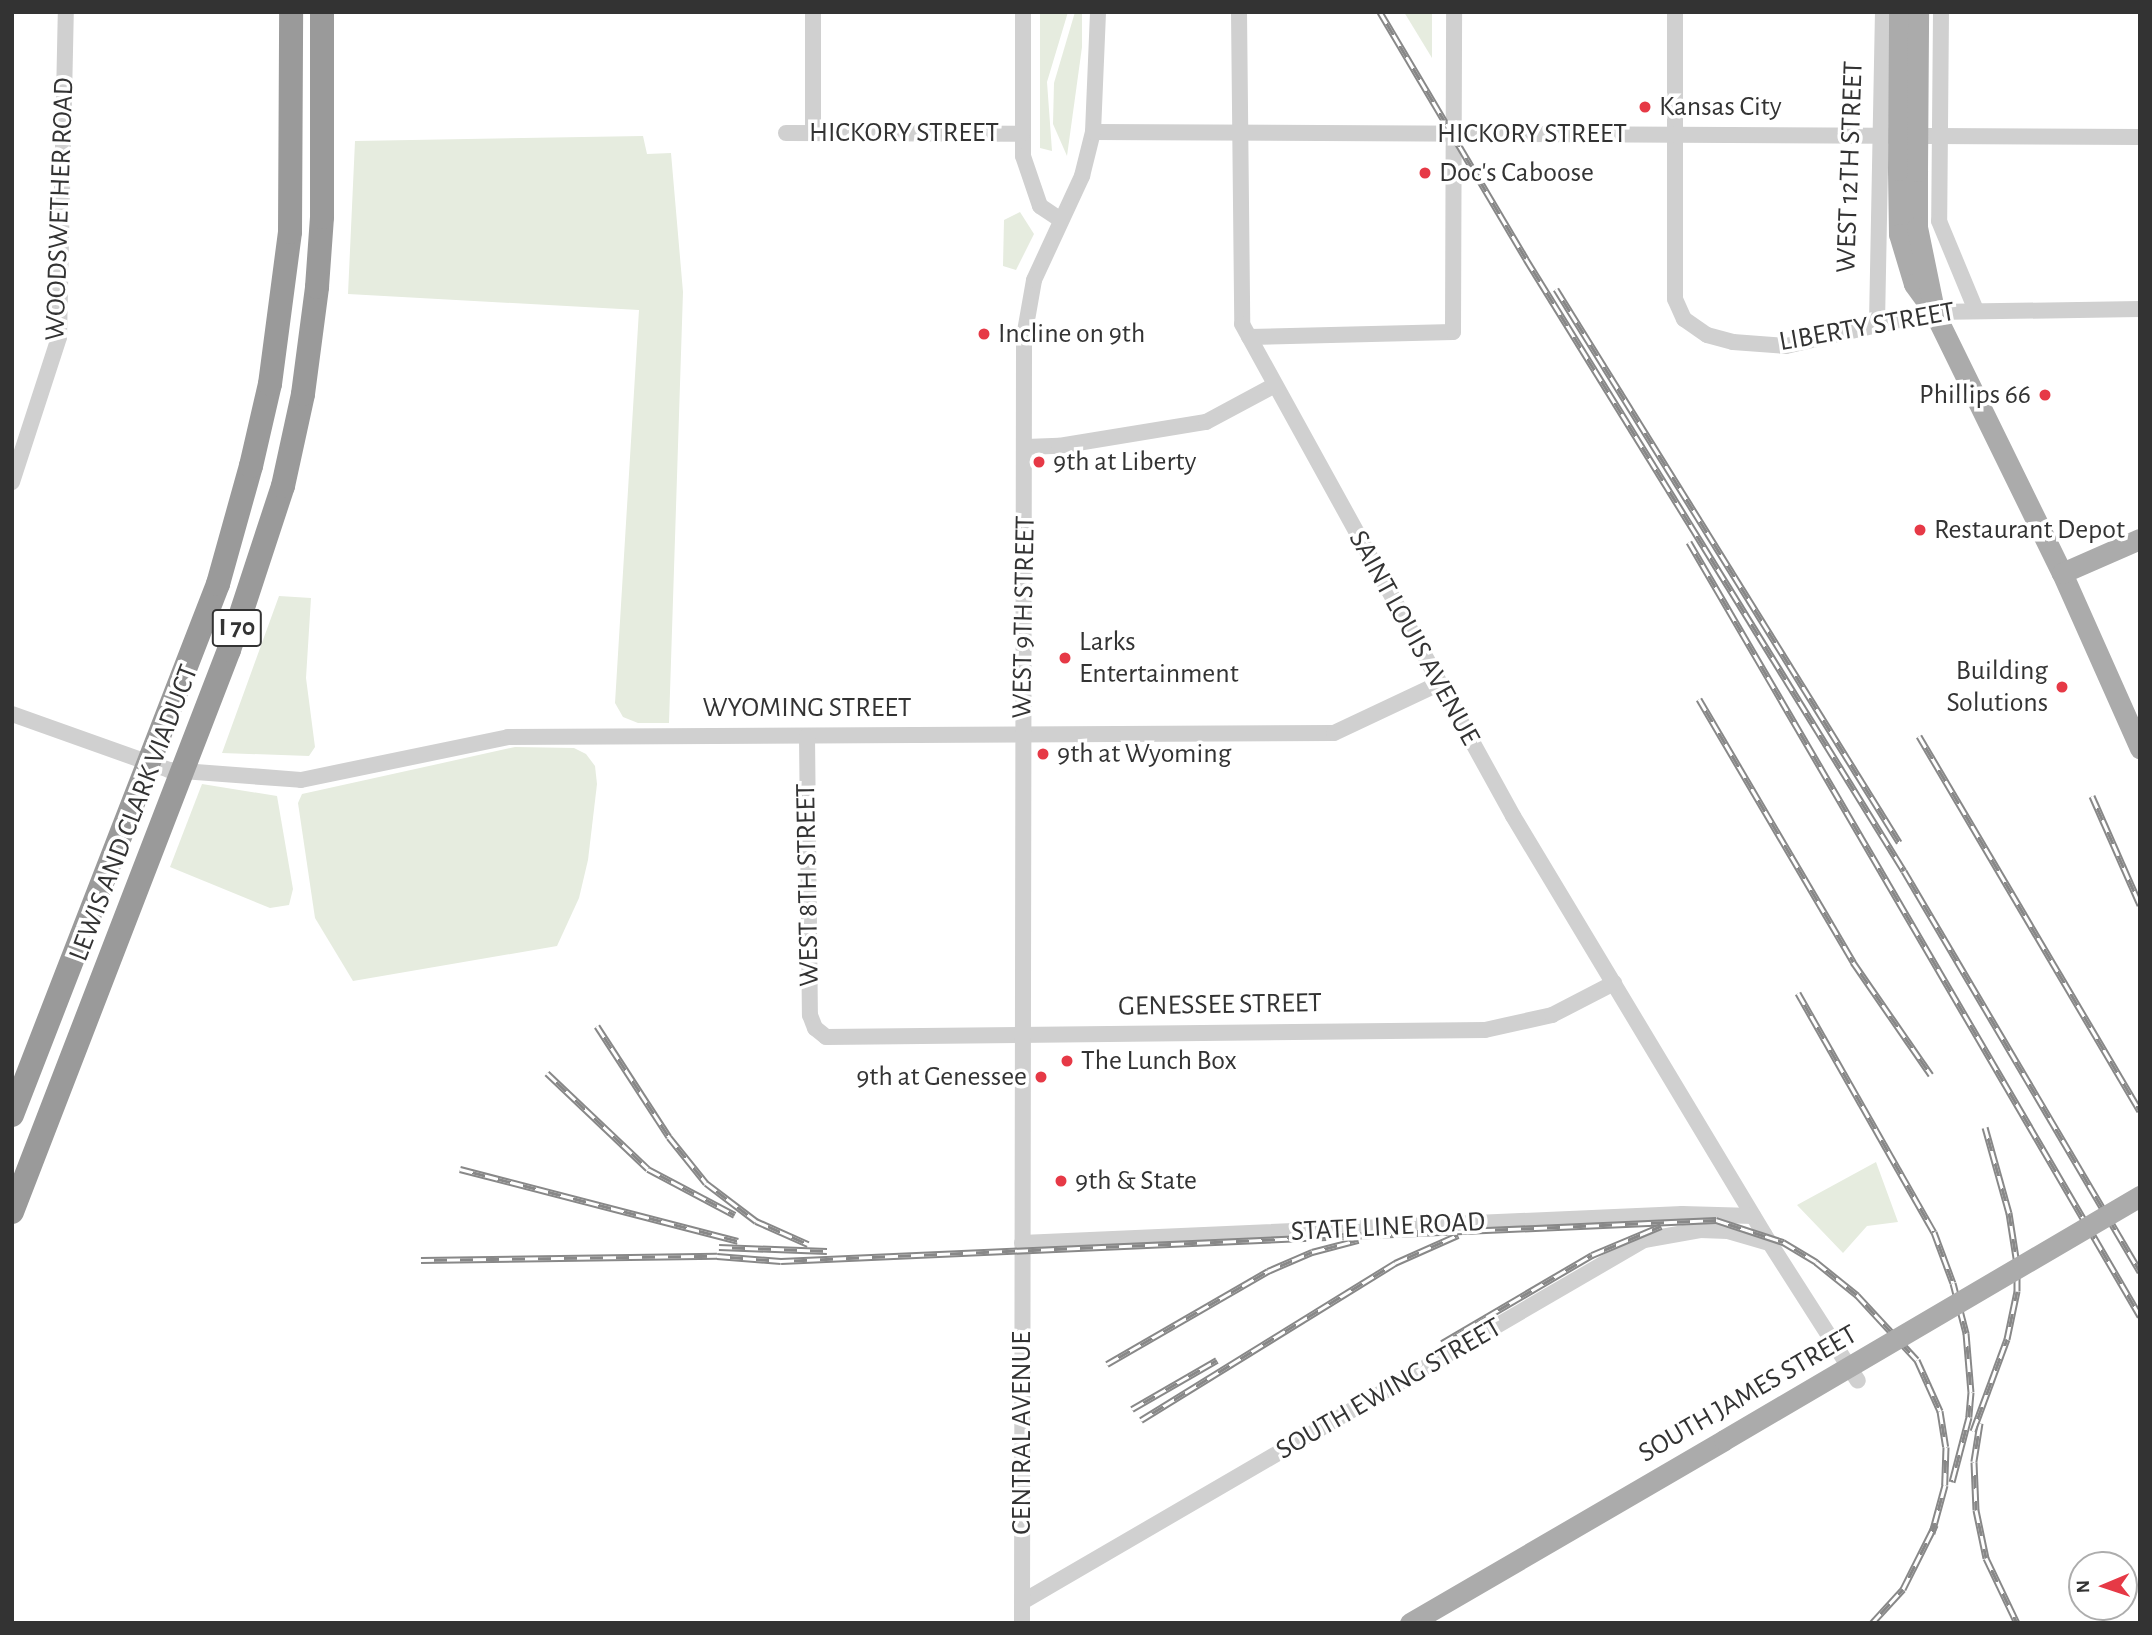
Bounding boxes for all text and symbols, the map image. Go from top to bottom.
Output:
street label: WEST 12TH STREET [1830,60,1870,274]
street label: WOODSWETHER ROAD [39,77,81,341]
place label: Kansas City [1659,90,1782,124]
marker: Kansas City [1637,99,1653,115]
street label: HICKORY STREET [809,116,999,150]
street label: HICKORY STREET [1437,117,1627,151]
place label: Doc's Caboose [1439,156,1594,190]
marker: Doc's Caboose [1417,165,1433,181]
street label: LIBERTY STREET [1776,295,1958,359]
place label: Incline on 9th [998,317,1145,351]
marker: Incline on 9th [976,326,992,342]
place label: Phillips 66 [1919,378,2031,412]
marker: Phillips 66 [2037,387,2053,403]
place label: 9th at Liberty [1053,445,1196,479]
marker: 9th at Liberty [1031,454,1047,470]
place label: Restaurant Depot [1934,513,2125,547]
street label: WEST 9TH STREET [1005,515,1043,719]
marker: Restaurant Depot [1912,522,1928,538]
street label: SAINT LOUIS AVENUE [1341,525,1487,751]
road number: I 70 [211,606,263,650]
place label: Larks Entertainment [1079,625,1239,691]
marker: Larks Entertainment [1057,650,1073,666]
place label: Building Solutions [1946,654,2048,720]
street label: LEWIS AND CLARK VIADUCT [62,660,206,966]
marker: Building Solutions [2054,679,2070,695]
street label: WYOMING STREET [702,691,912,725]
place label: 9th at Wyoming [1057,737,1231,771]
marker: 9th at Wyoming [1035,746,1051,762]
street label: WEST 8TH STREET [789,783,827,987]
street label: GENESSEE STREET [1118,986,1322,1024]
place label: The Lunch Box [1081,1044,1237,1078]
marker: The Lunch Box [1059,1053,1075,1069]
place label: 9th at Genessee [856,1060,1027,1094]
marker: 9th at Genessee [1033,1069,1049,1085]
place label: 9th & State [1075,1164,1197,1198]
marker: 9th & State [1053,1173,1069,1189]
street label: STATE LINE ROAD [1290,1205,1486,1249]
street label: SOUTH EWING STREET [1270,1311,1508,1467]
street label: SOUTH JAMES STREET [1633,1318,1863,1470]
street label: CENTRAL AVENUE [1005,1331,1039,1535]
north arrow [2068,1551,2138,1621]
text: N [2074,1580,2093,1594]

